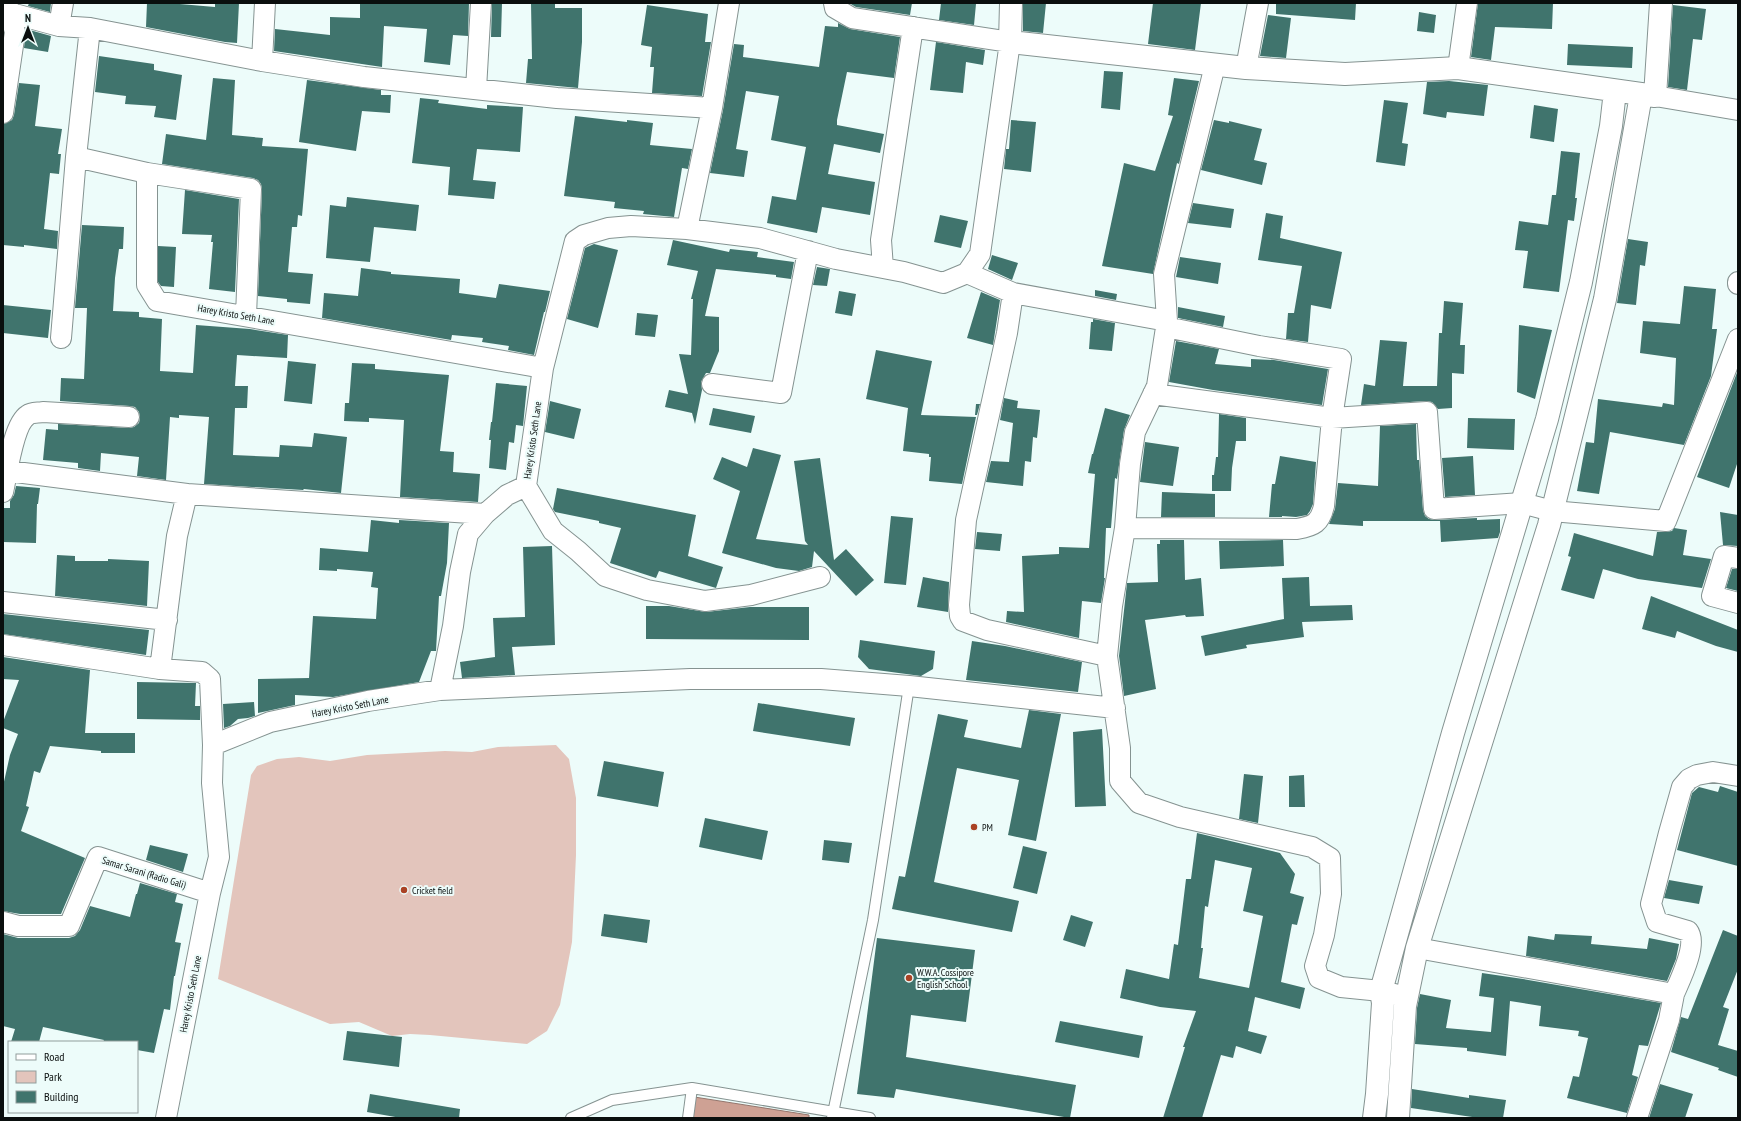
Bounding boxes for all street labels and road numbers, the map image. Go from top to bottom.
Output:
street label: Harey Kristo Seth Lane [196,301,275,328]
street label: Harey Kristo Seth Lane [521,401,544,480]
street label: Harey Kristo Seth Lane [311,693,390,720]
street label: Samar Sarani (Radio Gali) [100,854,188,892]
street label: Harey Kristo Seth Lane [177,955,204,1034]

